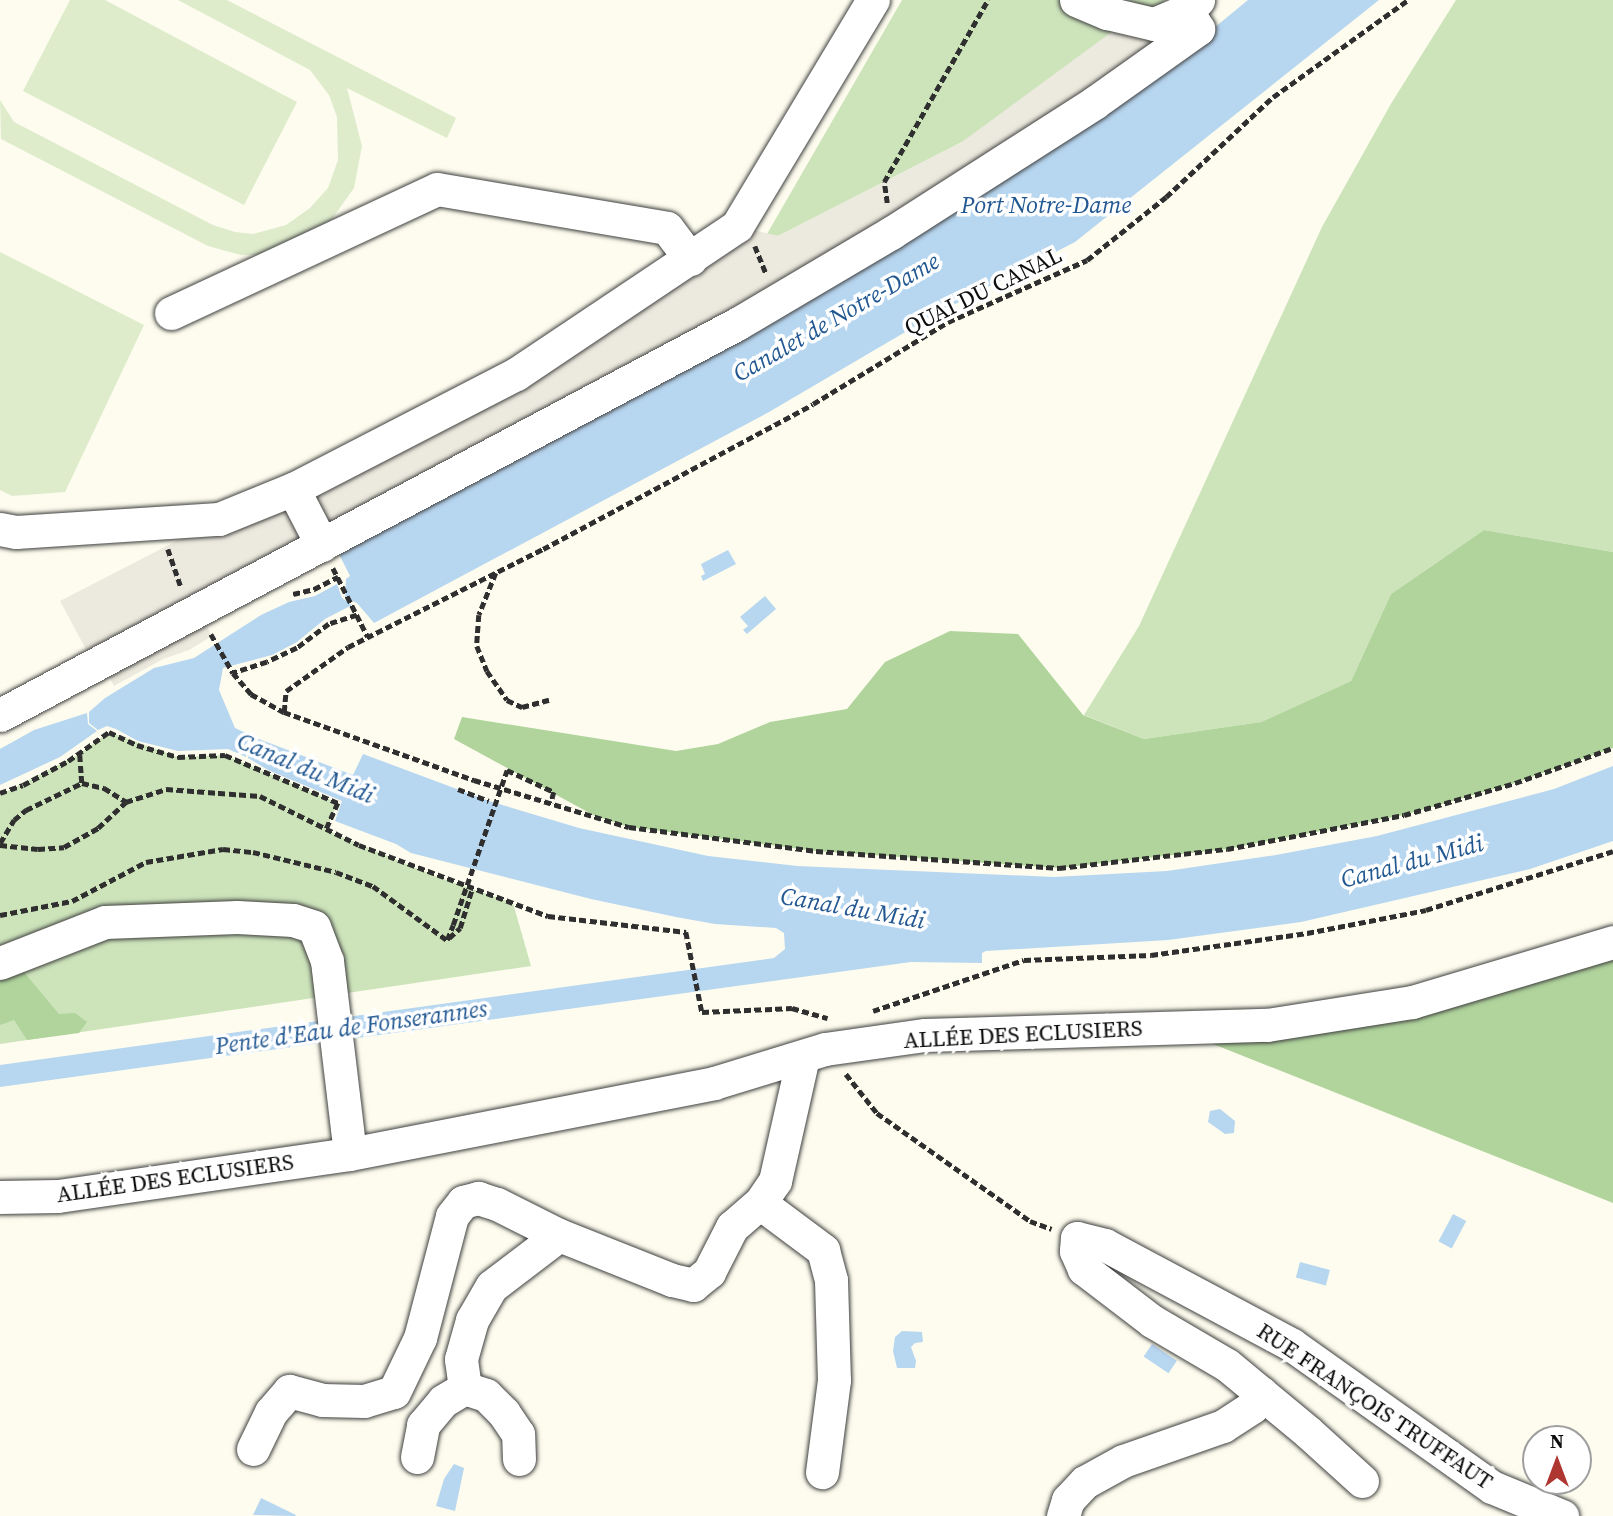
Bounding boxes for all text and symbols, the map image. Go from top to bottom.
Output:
water label: Port Notre-Dame [961,191,1131,219]
street label: QUAI DU CANAL [900,241,1066,341]
water label: Canalet de Notre-Dame [728,246,944,388]
water label: Canal du Midi [233,726,379,810]
water label: Canal du Midi [1338,828,1486,894]
water label: Canal du Midi [779,881,927,935]
water label: Pente d'Eau de Fonserannes [213,994,489,1060]
street label: ALLÉE DES ECLUSIERS [903,1014,1143,1054]
street label: ALLÉE DES ECLUSIERS [55,1148,295,1208]
street label: RUE FRANÇOIS TRUFFAUT [1252,1317,1498,1495]
north arrow [1522,1425,1592,1495]
text: N [1550,1428,1564,1454]

